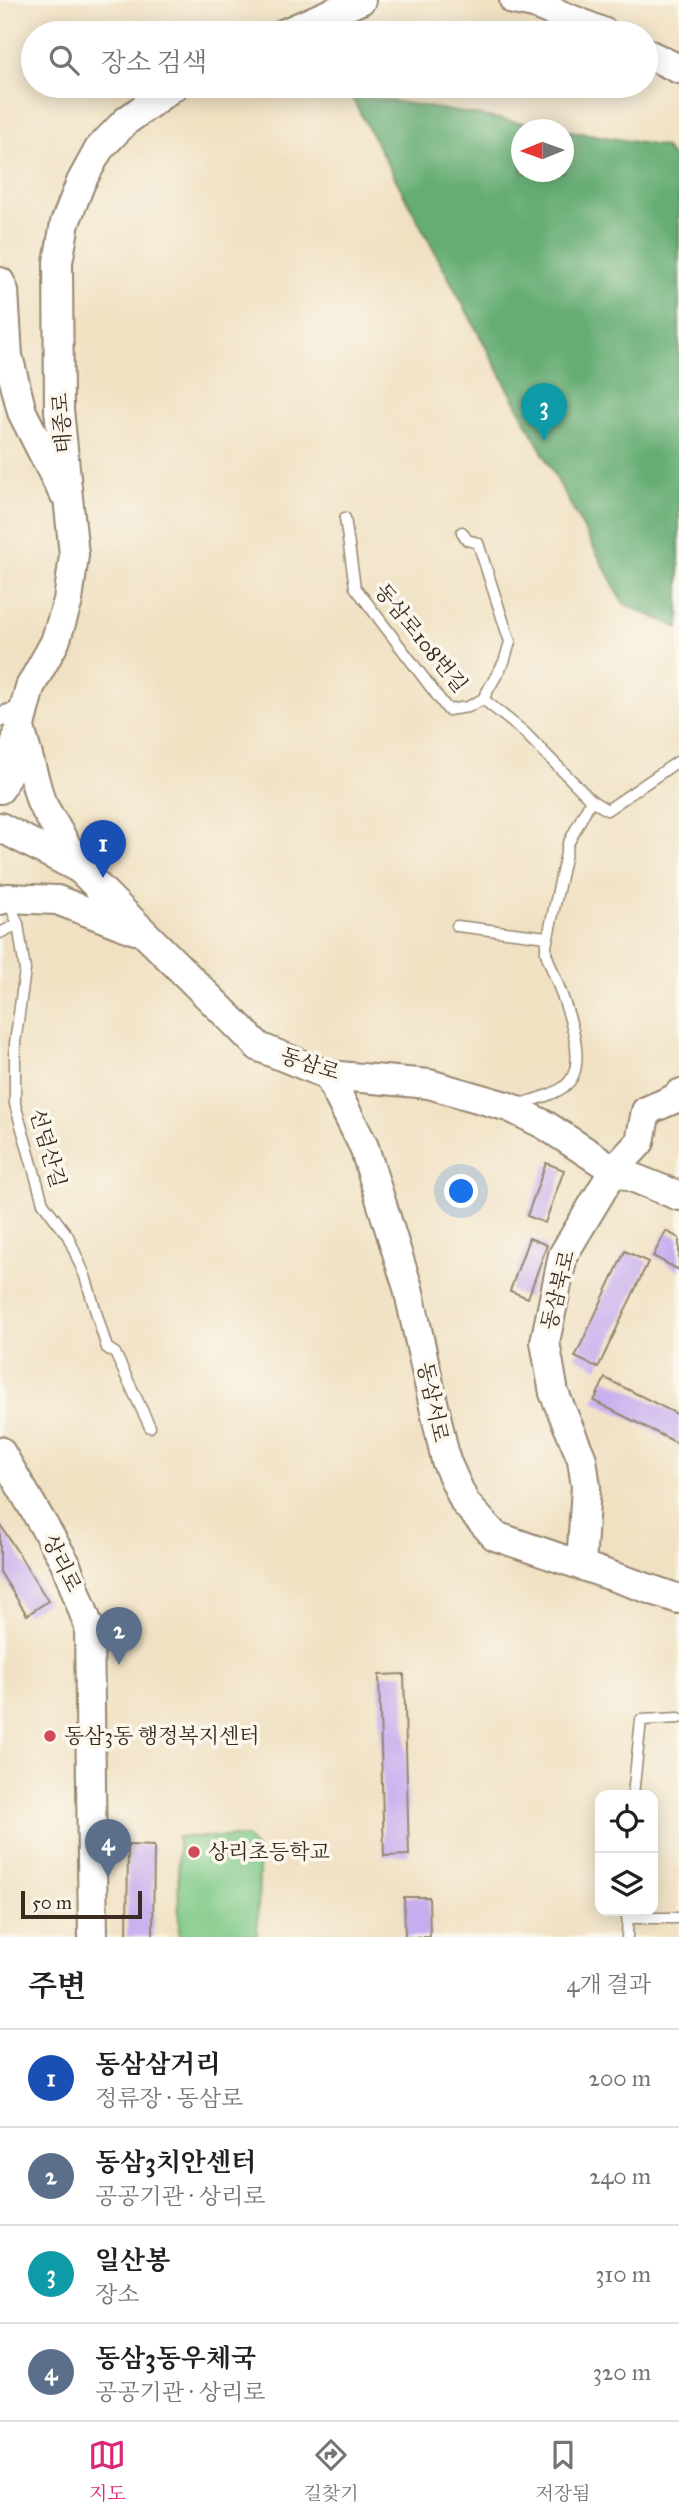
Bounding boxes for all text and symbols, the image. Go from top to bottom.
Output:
search box [21,21,658,98]
icon: search [45,41,83,79]
text: 장소 검색 [101,46,207,78]
north arrow [511,119,574,182]
pin: 3 [521,383,567,441]
street label: 태종로 [47,392,77,454]
street label: 동삼로108번길 [369,578,473,698]
pin: 1 [80,820,126,878]
street label: 동삼로 [277,1042,343,1086]
street label: 선덤산길 [24,1105,72,1191]
your location [444,1174,478,1208]
street label: 동삼북로 [536,1247,580,1333]
street label: 동삼서로 [412,1360,454,1444]
street label: 상리로 [37,1530,87,1596]
pin: 2 [96,1607,142,1665]
place label: 동삼3동 행정복지센터 [64,1723,260,1749]
marker: 동삼3동 행정복지센터 [42,1728,58,1744]
map controls [595,1790,658,1916]
button: locate [595,1790,658,1853]
pin: 4 [85,1819,131,1877]
place label: 상리초등학교 [208,1839,330,1865]
marker: 상리초등학교 [186,1844,202,1860]
button: layers [595,1853,658,1916]
scale bar [21,1888,142,1920]
text: 50 m [32,1891,72,1914]
text: 주변 [28,1968,86,2004]
text: 4개 결과 [567,1970,651,1998]
text: 동삼삼거리 [95,2048,221,2080]
text: 1 [46,2064,56,2092]
text: 200 m [589,2064,651,2092]
text: 정류장 · 동삼로 [95,2084,243,2112]
text: 동삼3치안센터 [95,2146,256,2178]
text: 2 [45,2162,57,2190]
text: 240 m [589,2162,651,2190]
text: 공공기관 · 상리로 [95,2182,265,2210]
text: 일산봉 [95,2244,170,2276]
text: 3 [46,2260,56,2288]
text: 310 m [595,2260,651,2288]
text: 장소 [95,2280,139,2308]
text: 동삼3동우체국 [95,2342,256,2374]
text: 4 [45,2358,57,2386]
text: 320 m [593,2358,651,2386]
text: 공공기관 · 상리로 [95,2378,265,2406]
tab: 지도 [88,2436,126,2505]
tab: 길찾기 [303,2436,358,2505]
tab: 저장됨 [535,2436,591,2505]

